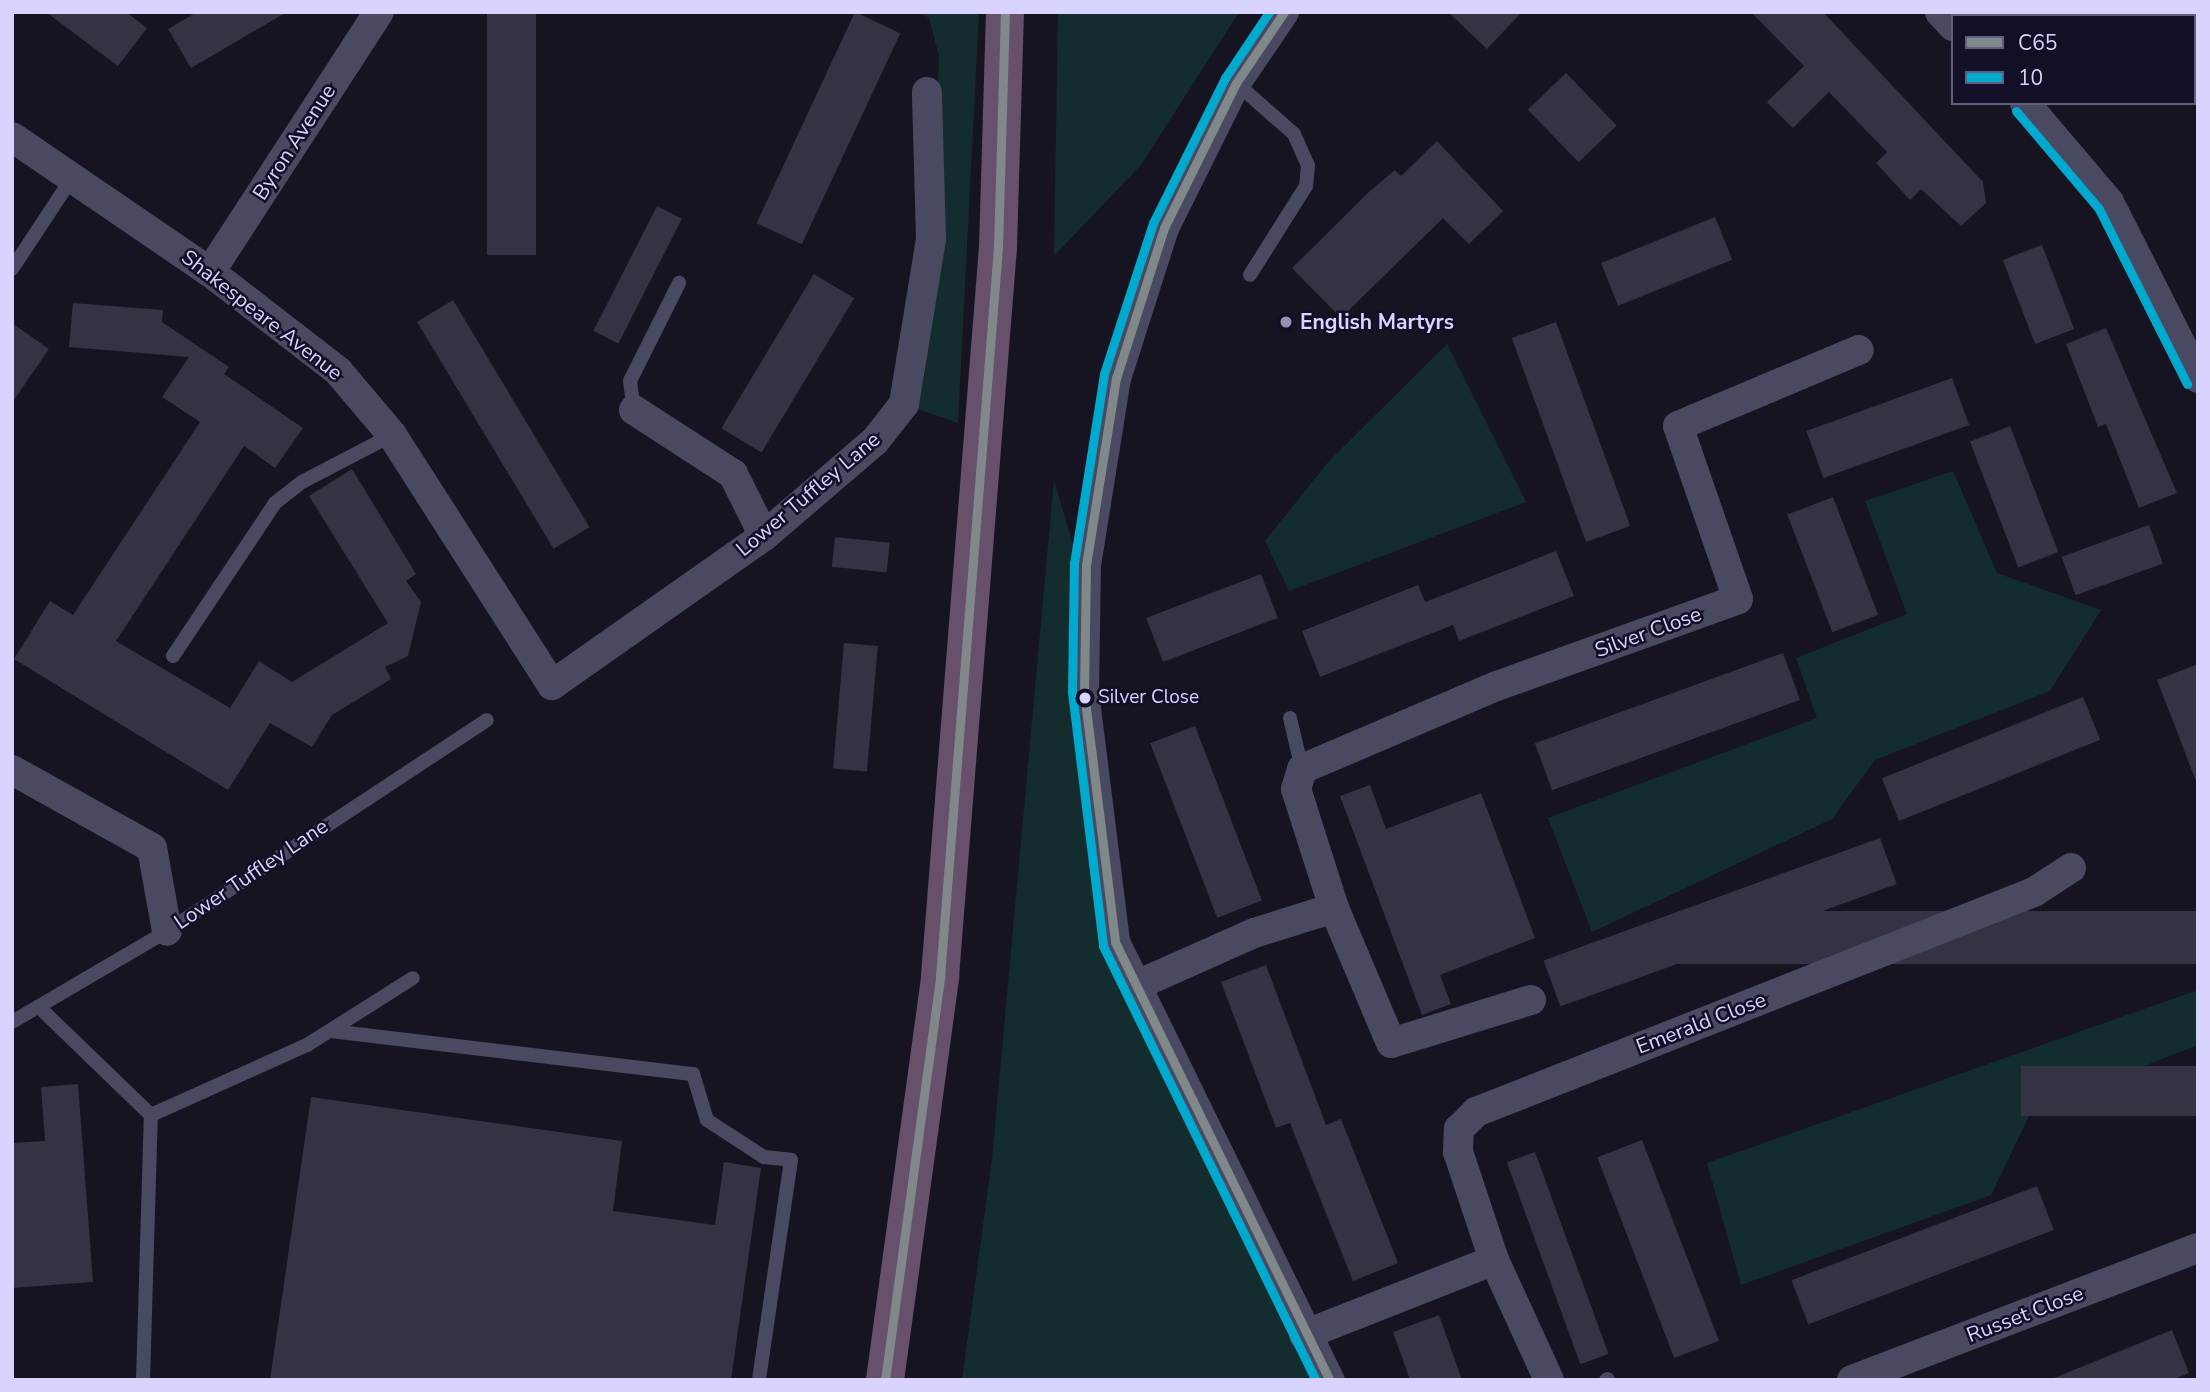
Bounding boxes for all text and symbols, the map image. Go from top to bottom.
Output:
legend [1951,14,2196,105]
text: C65 [2018,29,2057,57]
text: 10 [2018,64,2043,92]
street label: Byron Avenue [247,79,341,205]
street label: Shakespeare Avenue [176,244,348,386]
place label: English Martyrs [1300,309,1454,335]
marker: English Martyrs [1278,314,1294,330]
street label: Lower Tuffley Lane [731,427,885,561]
street label: Silver Close [1591,601,1705,663]
place label: Silver Close [1098,687,1199,709]
marker: Silver Close [1078,691,1092,705]
street label: Lower Tuffley Lane [169,813,333,935]
street label: Emerald Close [1633,987,1769,1059]
street label: Russet Close [1963,1280,2087,1348]

